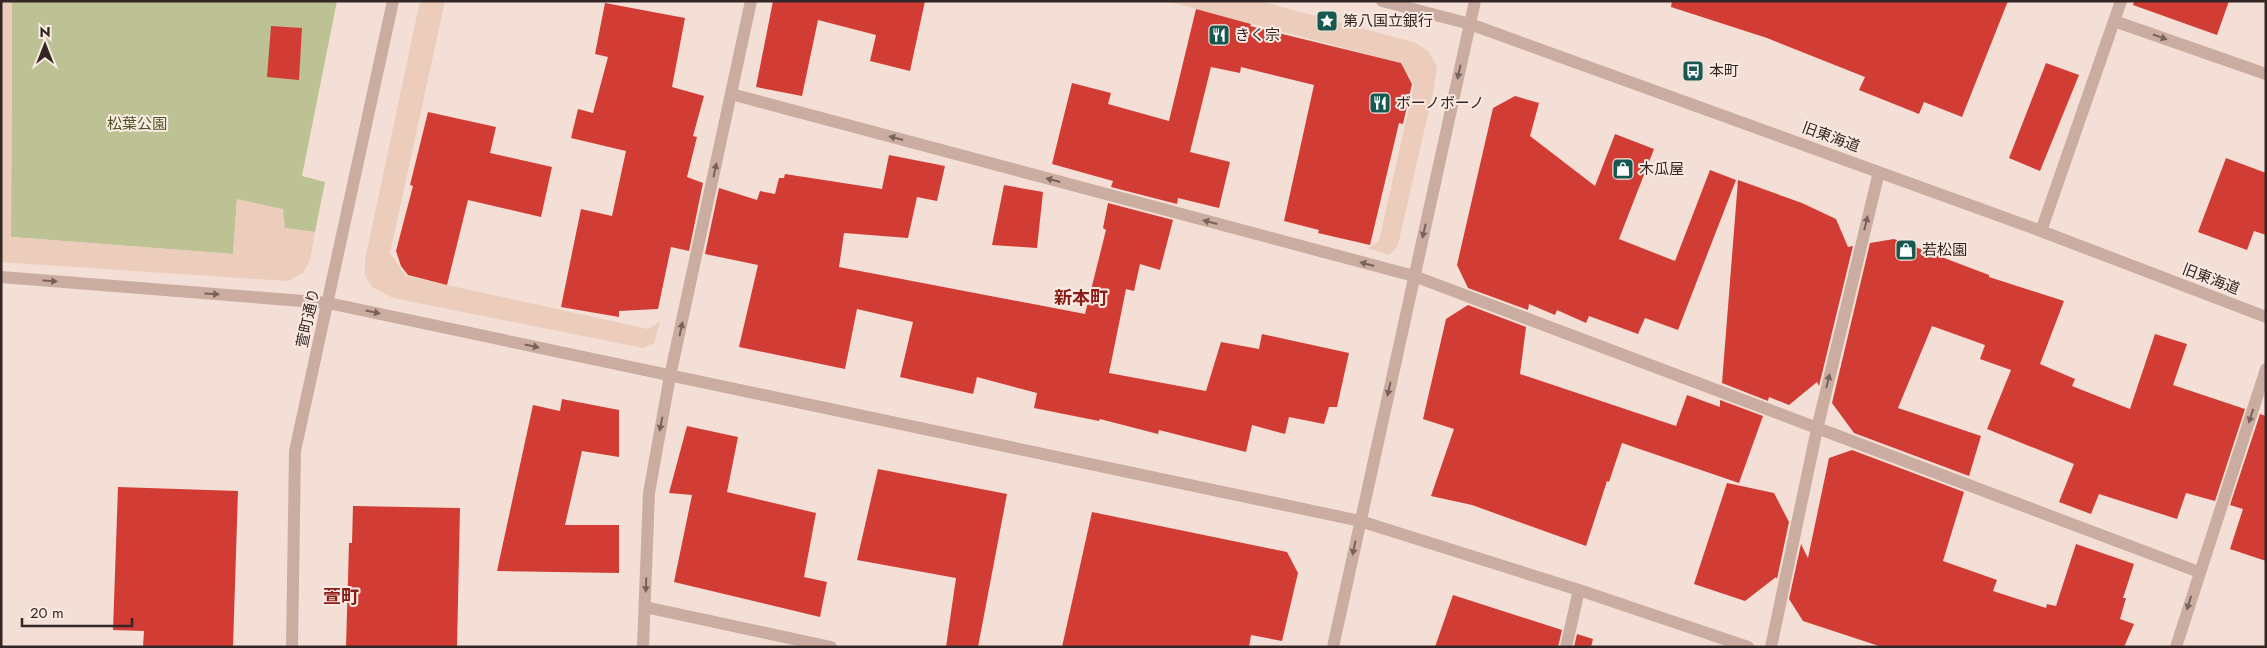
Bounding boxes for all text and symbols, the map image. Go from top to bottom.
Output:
place icon: 第八国立銀行 [1315,9,1339,33]
place label: 第八国立銀行 [1343,10,1433,32]
north arrow [20,20,70,70]
text: N [39,22,51,42]
restaurant icon: きく宗 [1207,23,1231,47]
place label: きく宗 [1235,24,1280,46]
one-way arrow [2153,34,2168,41]
bus stop icon: 本町 [1681,59,1705,83]
place label: 本町 [1709,60,1739,82]
one-way arrow [1455,65,1463,81]
restaurant icon: ボーノボーノ [1368,91,1392,115]
place label: ボーノボーノ [1396,92,1484,114]
park label: 松葉公園 [107,113,167,135]
street label: 旧東海道 [1799,116,1863,158]
one-way arrow [888,134,903,142]
shop icon: 木瓜屋 [1611,157,1635,181]
place label: 木瓜屋 [1639,158,1684,180]
one-way arrow [711,162,719,177]
one-way arrow [1045,176,1060,184]
one-way arrow [1862,216,1870,231]
one-way arrow [1202,218,1217,226]
one-way arrow [1420,223,1428,238]
shop icon: 若松園 [1894,238,1918,262]
place label: 若松園 [1922,239,1967,261]
street label: 旧東海道 [2179,258,2243,300]
one-way arrow [1359,260,1375,268]
one-way arrow [42,277,58,285]
district label: 新本町 [1054,285,1108,311]
street label: 萱町通り [291,286,325,350]
one-way arrow [204,290,220,298]
one-way arrow [365,308,381,316]
one-way arrow [677,321,685,336]
one-way arrow [524,343,540,351]
one-way arrow [1824,374,1832,389]
one-way arrow [1385,382,1393,398]
one-way arrow [2246,408,2254,423]
one-way arrow [657,417,665,433]
one-way arrow [1350,541,1358,557]
one-way arrow [641,578,649,594]
district label: 萱町 [323,584,359,610]
scale bar [22,596,132,628]
one-way arrow [2185,596,2193,611]
text: 20 m [30,602,64,624]

